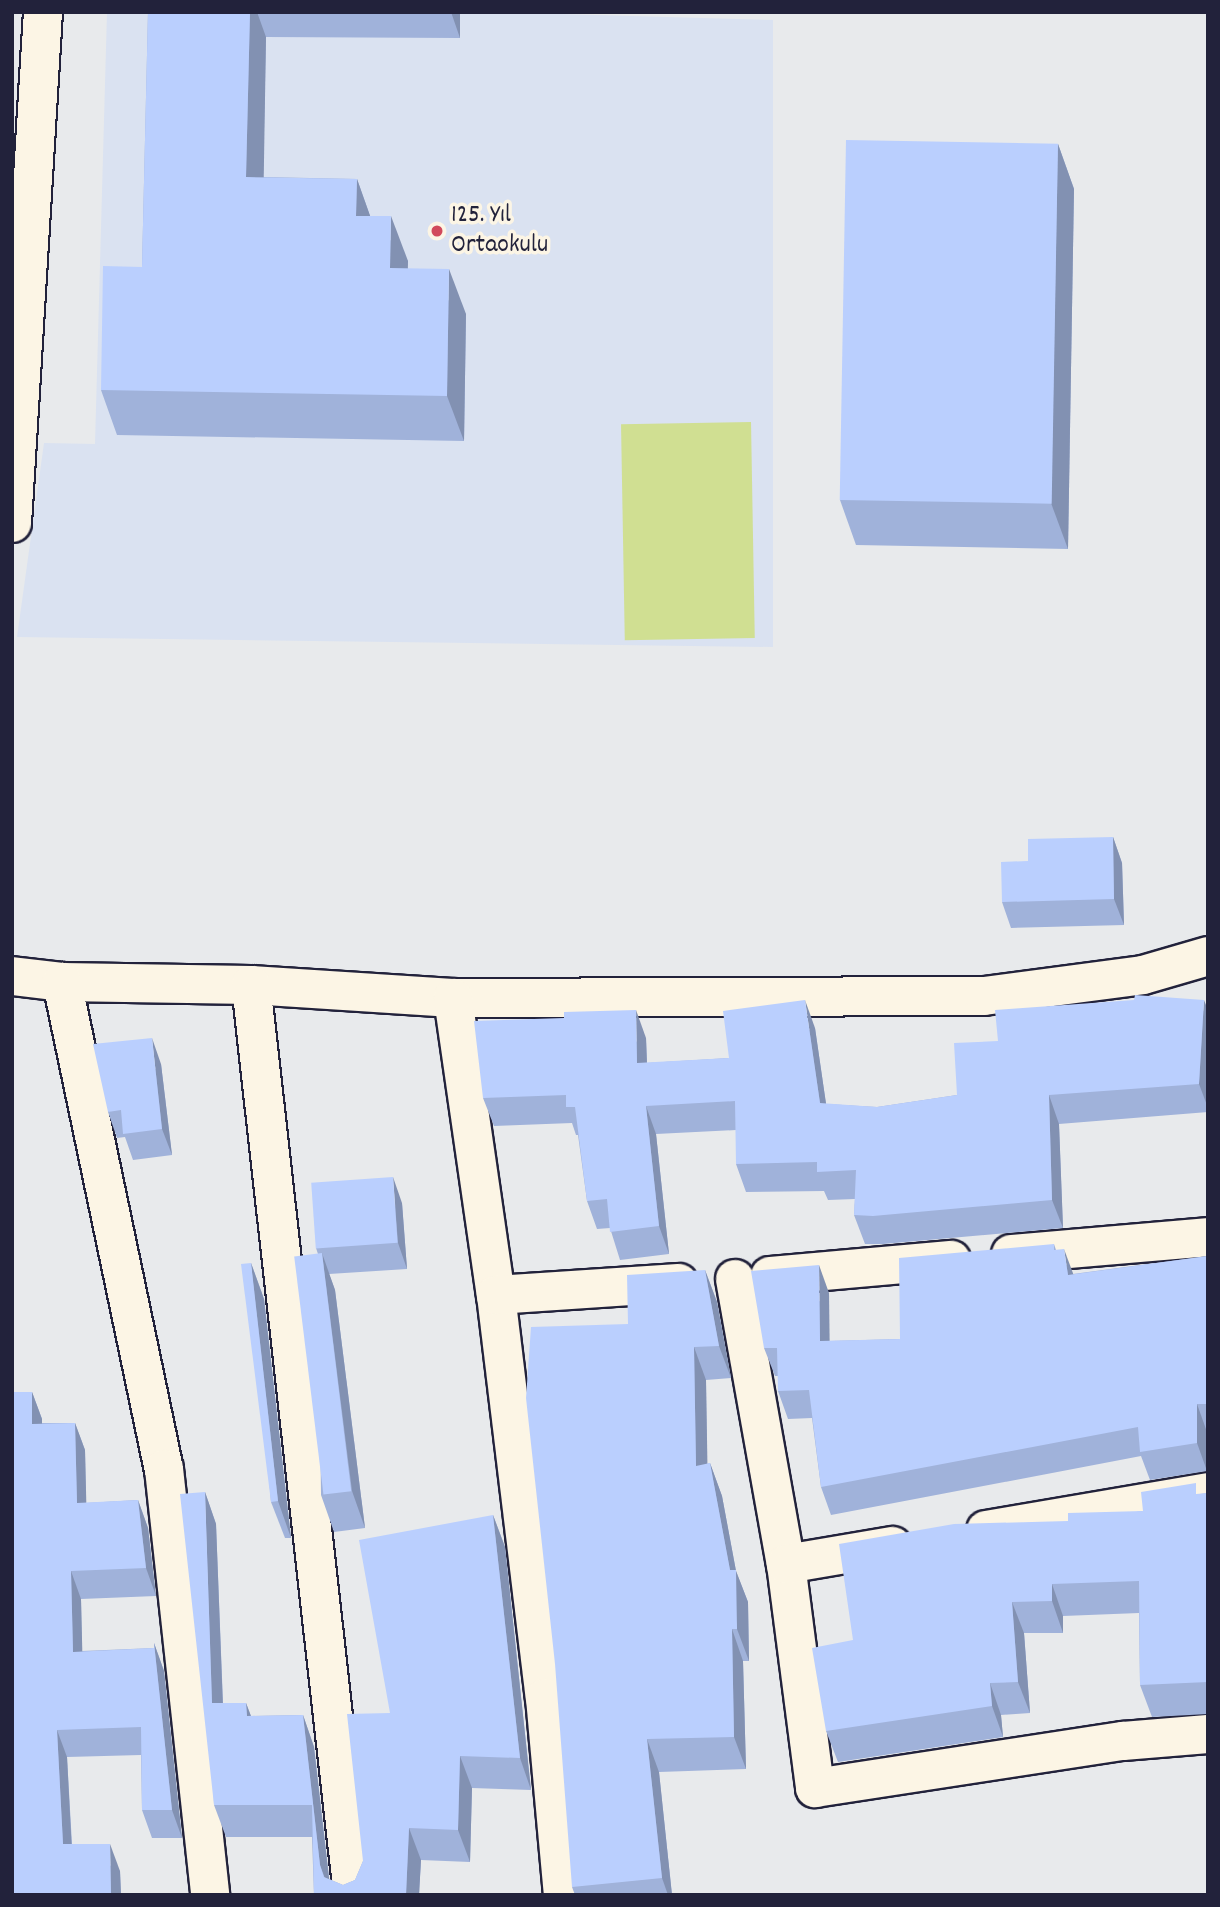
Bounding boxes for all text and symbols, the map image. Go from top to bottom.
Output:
place label: 125. Yıl Ortaokulu [451,200,548,262]
marker: 125. Yıl Ortaokulu [429,223,445,239]

